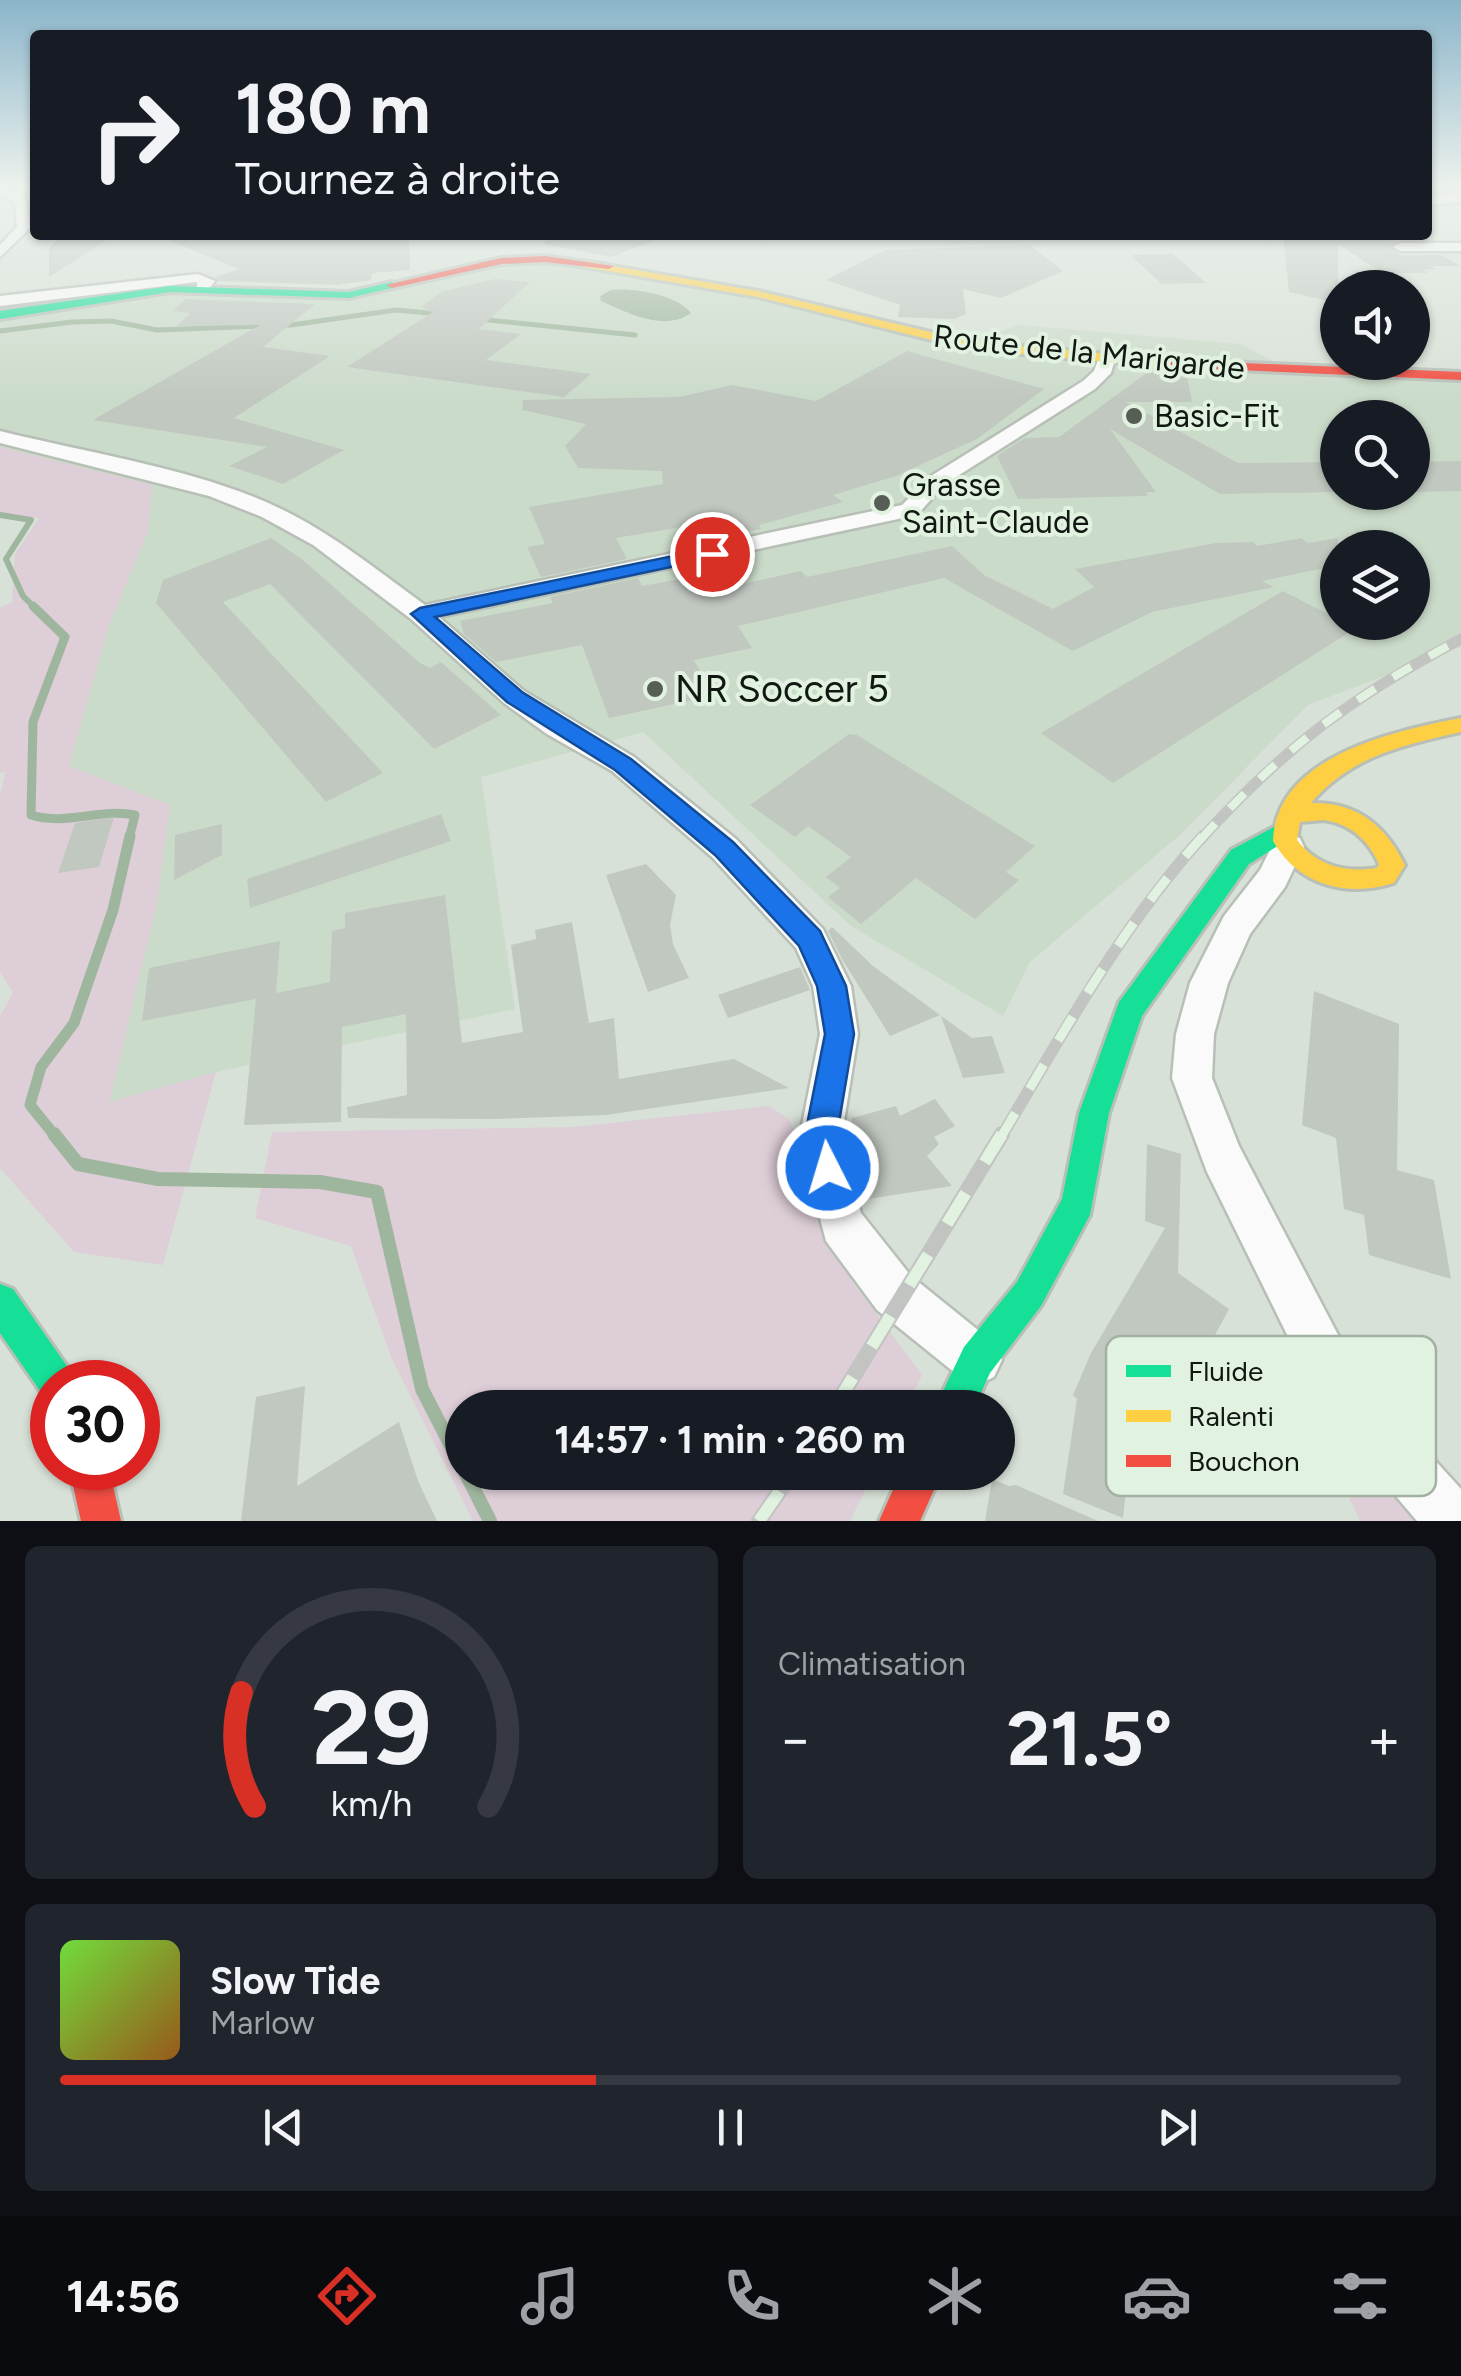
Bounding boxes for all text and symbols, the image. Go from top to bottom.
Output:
text: 180 m [235,66,430,151]
icon: right [70,70,200,200]
text: Tournez à droite [235,151,560,205]
map controls [1320,270,1430,640]
button: sound [1320,270,1430,380]
street label: Route de la Marigarde [931,317,1247,387]
place label: Basic-Fit [1154,397,1280,435]
button: search [1320,400,1430,510]
marker: Basic-Fit [1123,405,1145,427]
place label: Grasse Saint-Claude [902,466,1089,541]
marker: Grasse Saint-Claude [871,492,893,514]
pin [670,512,755,597]
icon: arrive [685,527,740,582]
button: layers [1320,530,1430,640]
place label: NR Soccer 5 [675,666,889,712]
marker: NR Soccer 5 [644,678,666,700]
position arrow [776,1116,880,1220]
legend [1106,1336,1436,1496]
text: Fluide [1188,1354,1263,1388]
speed limit sign: 30 [30,1360,160,1490]
text: Ralenti [1188,1399,1274,1433]
text: 14:57 · 1 min · 260 m [554,1417,906,1463]
text: Bouchon [1188,1444,1300,1478]
text: Climatisation [778,1645,966,1683]
text: 29 [311,1665,432,1790]
text: 21.5° [1007,1694,1172,1784]
text: − [778,1706,812,1772]
text: + [1367,1706,1401,1772]
text: km/h [331,1782,412,1825]
text: Slow Tide [210,1958,380,2004]
text: Marlow [210,2004,314,2042]
icon: previous [256,2100,311,2155]
icon: pause [703,2100,758,2155]
icon: next [1150,2100,1205,2155]
icon: directions [312,2261,382,2331]
icon: music [515,2261,585,2331]
icon: phone [717,2261,787,2331]
icon: climate [920,2261,990,2331]
icon: car [1122,2261,1192,2331]
icon: filters [1325,2261,1395,2331]
text: 14:56 [66,2269,180,2323]

